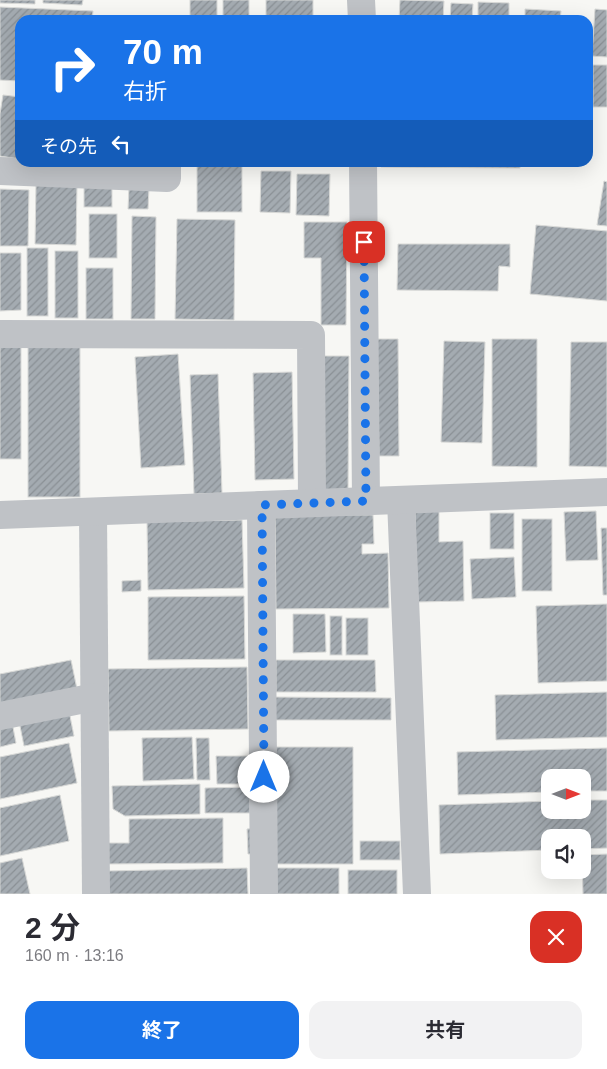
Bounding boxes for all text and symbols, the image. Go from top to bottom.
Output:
text: 70 m [123,32,203,71]
icon: right [40,35,105,100]
text: 右折 [123,79,167,104]
icon: left [107,130,135,158]
text: その先 [40,136,97,157]
pin [343,221,385,263]
icon: arrive [350,228,378,256]
position arrow [237,750,289,802]
north arrow [541,769,591,819]
map controls [541,769,591,879]
button: sound [541,829,591,879]
text: 2 分 [25,911,80,944]
button: close [530,911,582,963]
text: 160 m · 13:16 [25,947,124,964]
button: 終了 [25,1001,299,1059]
button: 共有 [309,1001,582,1059]

